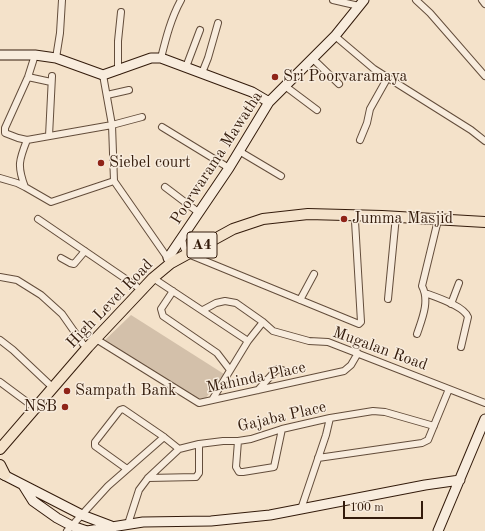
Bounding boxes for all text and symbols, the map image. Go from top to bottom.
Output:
place label: Sri Poorvaramaya [283,67,407,87]
marker: Sri Poorvaramaya [270,72,280,82]
street label: Poorwarama Mawatha [167,88,267,228]
place label: Siebel court [109,153,191,173]
marker: Siebel court [96,158,106,168]
place label: Jumma Masjid [352,209,453,229]
marker: Jumma Masjid [339,214,349,224]
road number: A4 [187,232,217,258]
street label: High Level Road [63,255,157,353]
street label: Mugalan Road [330,323,430,375]
street label: Mahinda Place [205,358,307,398]
place label: Sampath Bank [75,381,176,401]
marker: Sampath Bank [62,386,72,396]
place label: NSB [24,397,57,417]
street label: Gajaba Place [236,397,328,437]
marker: NSB [60,402,70,412]
scale bar [345,493,425,519]
text: 100 m [350,502,384,514]

